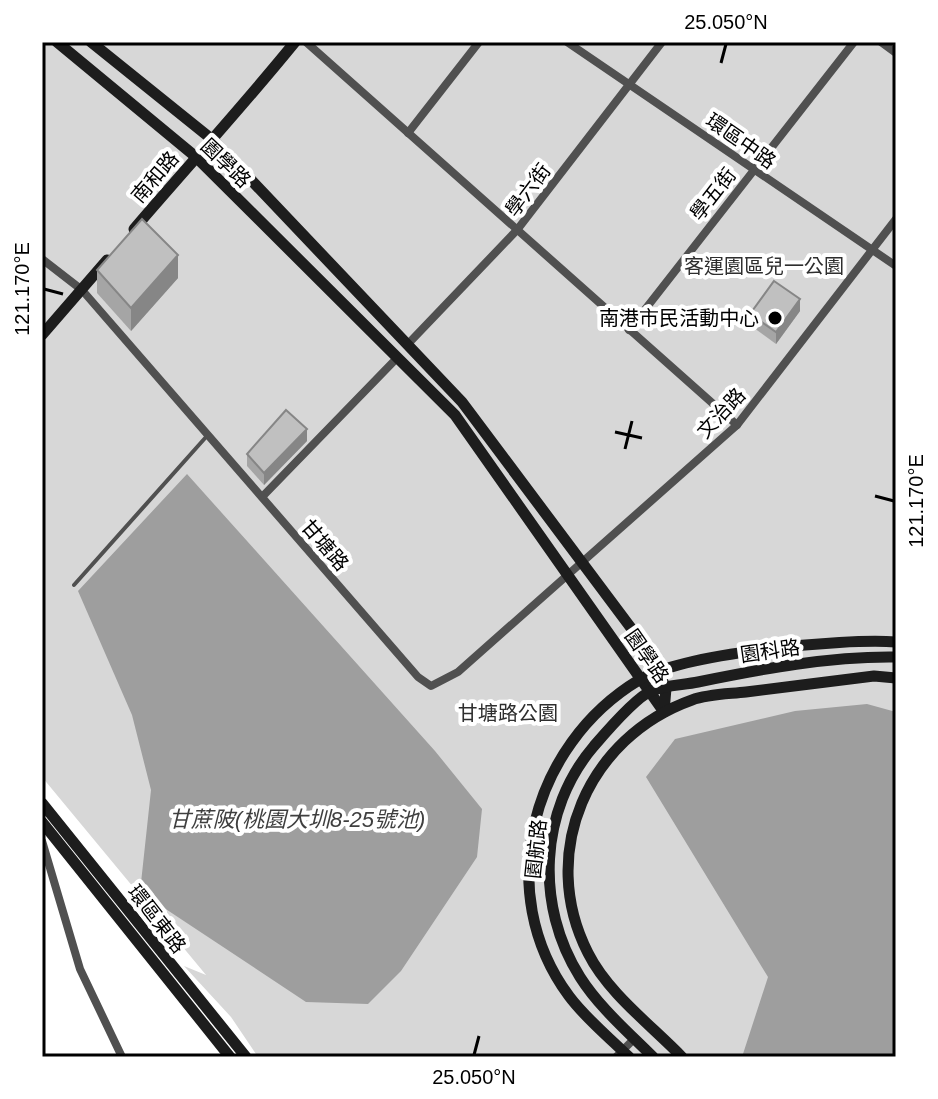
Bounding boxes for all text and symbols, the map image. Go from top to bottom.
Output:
text: 25.050°N [684,11,768,33]
street label: 環區中路 [702,109,780,173]
street label: 園學路 [197,134,255,192]
street label: 南和路 [127,147,183,207]
street label: 學六街 [501,159,555,221]
street label: 學五街 [686,164,740,224]
text: 121.170°E [11,242,33,336]
park label: 客運園區兒一公園 [684,255,844,277]
place label: 南港市民活動中心 [599,307,759,329]
marker: 南港市民活動中心 [766,309,784,327]
street label: 文治路 [692,384,750,442]
text: 121.170°E [905,454,927,548]
street label: 甘塘路 [297,515,353,575]
street label: 園學路 [621,625,673,687]
street label: 園科路 [739,636,801,666]
park label: 甘塘路公園 [458,702,558,724]
water label: 甘蔗陂(桃園大圳8-25號池) [169,807,425,832]
street label: 園航路 [522,818,550,880]
street label: 環區東路 [124,881,190,957]
text: 25.050°N [432,1066,516,1088]

